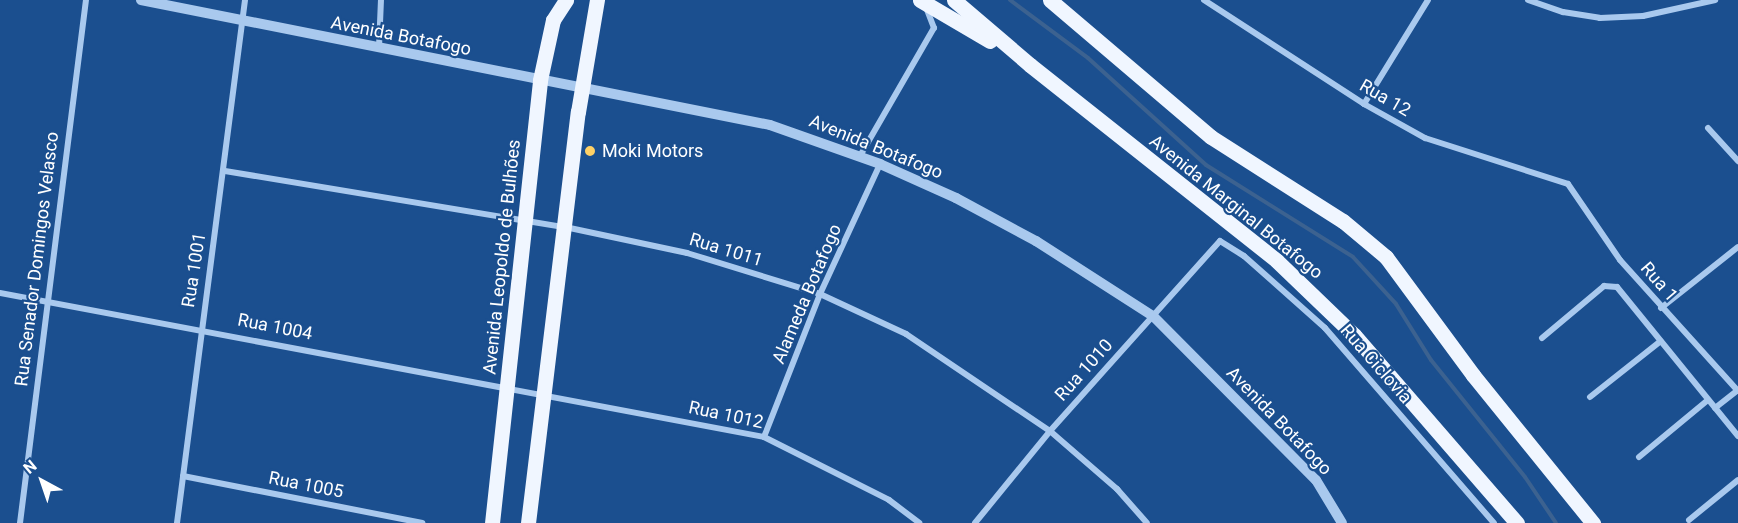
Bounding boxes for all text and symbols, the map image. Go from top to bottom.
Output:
street label: Avenida Botafogo [329,12,473,60]
street label: Rua 12 [1356,75,1414,121]
street label: Avenida Botafogo [806,110,946,184]
street label: Rua Senador Domingos Velasco [11,130,63,388]
street label: Avenida Marginal Botafogo [1145,130,1327,284]
street label: Avenida Leopoldo de Bulhões [479,139,525,375]
place label: Moki Motors [602,140,703,162]
marker: Moki Motors [583,144,597,158]
street label: Alameda Botafogo [768,221,846,367]
street label: Rua 1011 [687,229,765,271]
street label: Rua 1001 [177,231,211,309]
street label: Rua 1 [1636,258,1682,306]
street label: Rua 1004 [236,309,314,345]
street label: Rua Ciclovia [1336,320,1416,408]
street label: Rua 1010 [1051,335,1117,405]
street label: Avenida Botafogo [1222,362,1336,480]
street label: Rua 1012 [687,397,765,433]
north arrow [12,451,72,511]
text: N [20,456,41,478]
street label: Rua 1005 [267,467,345,503]

